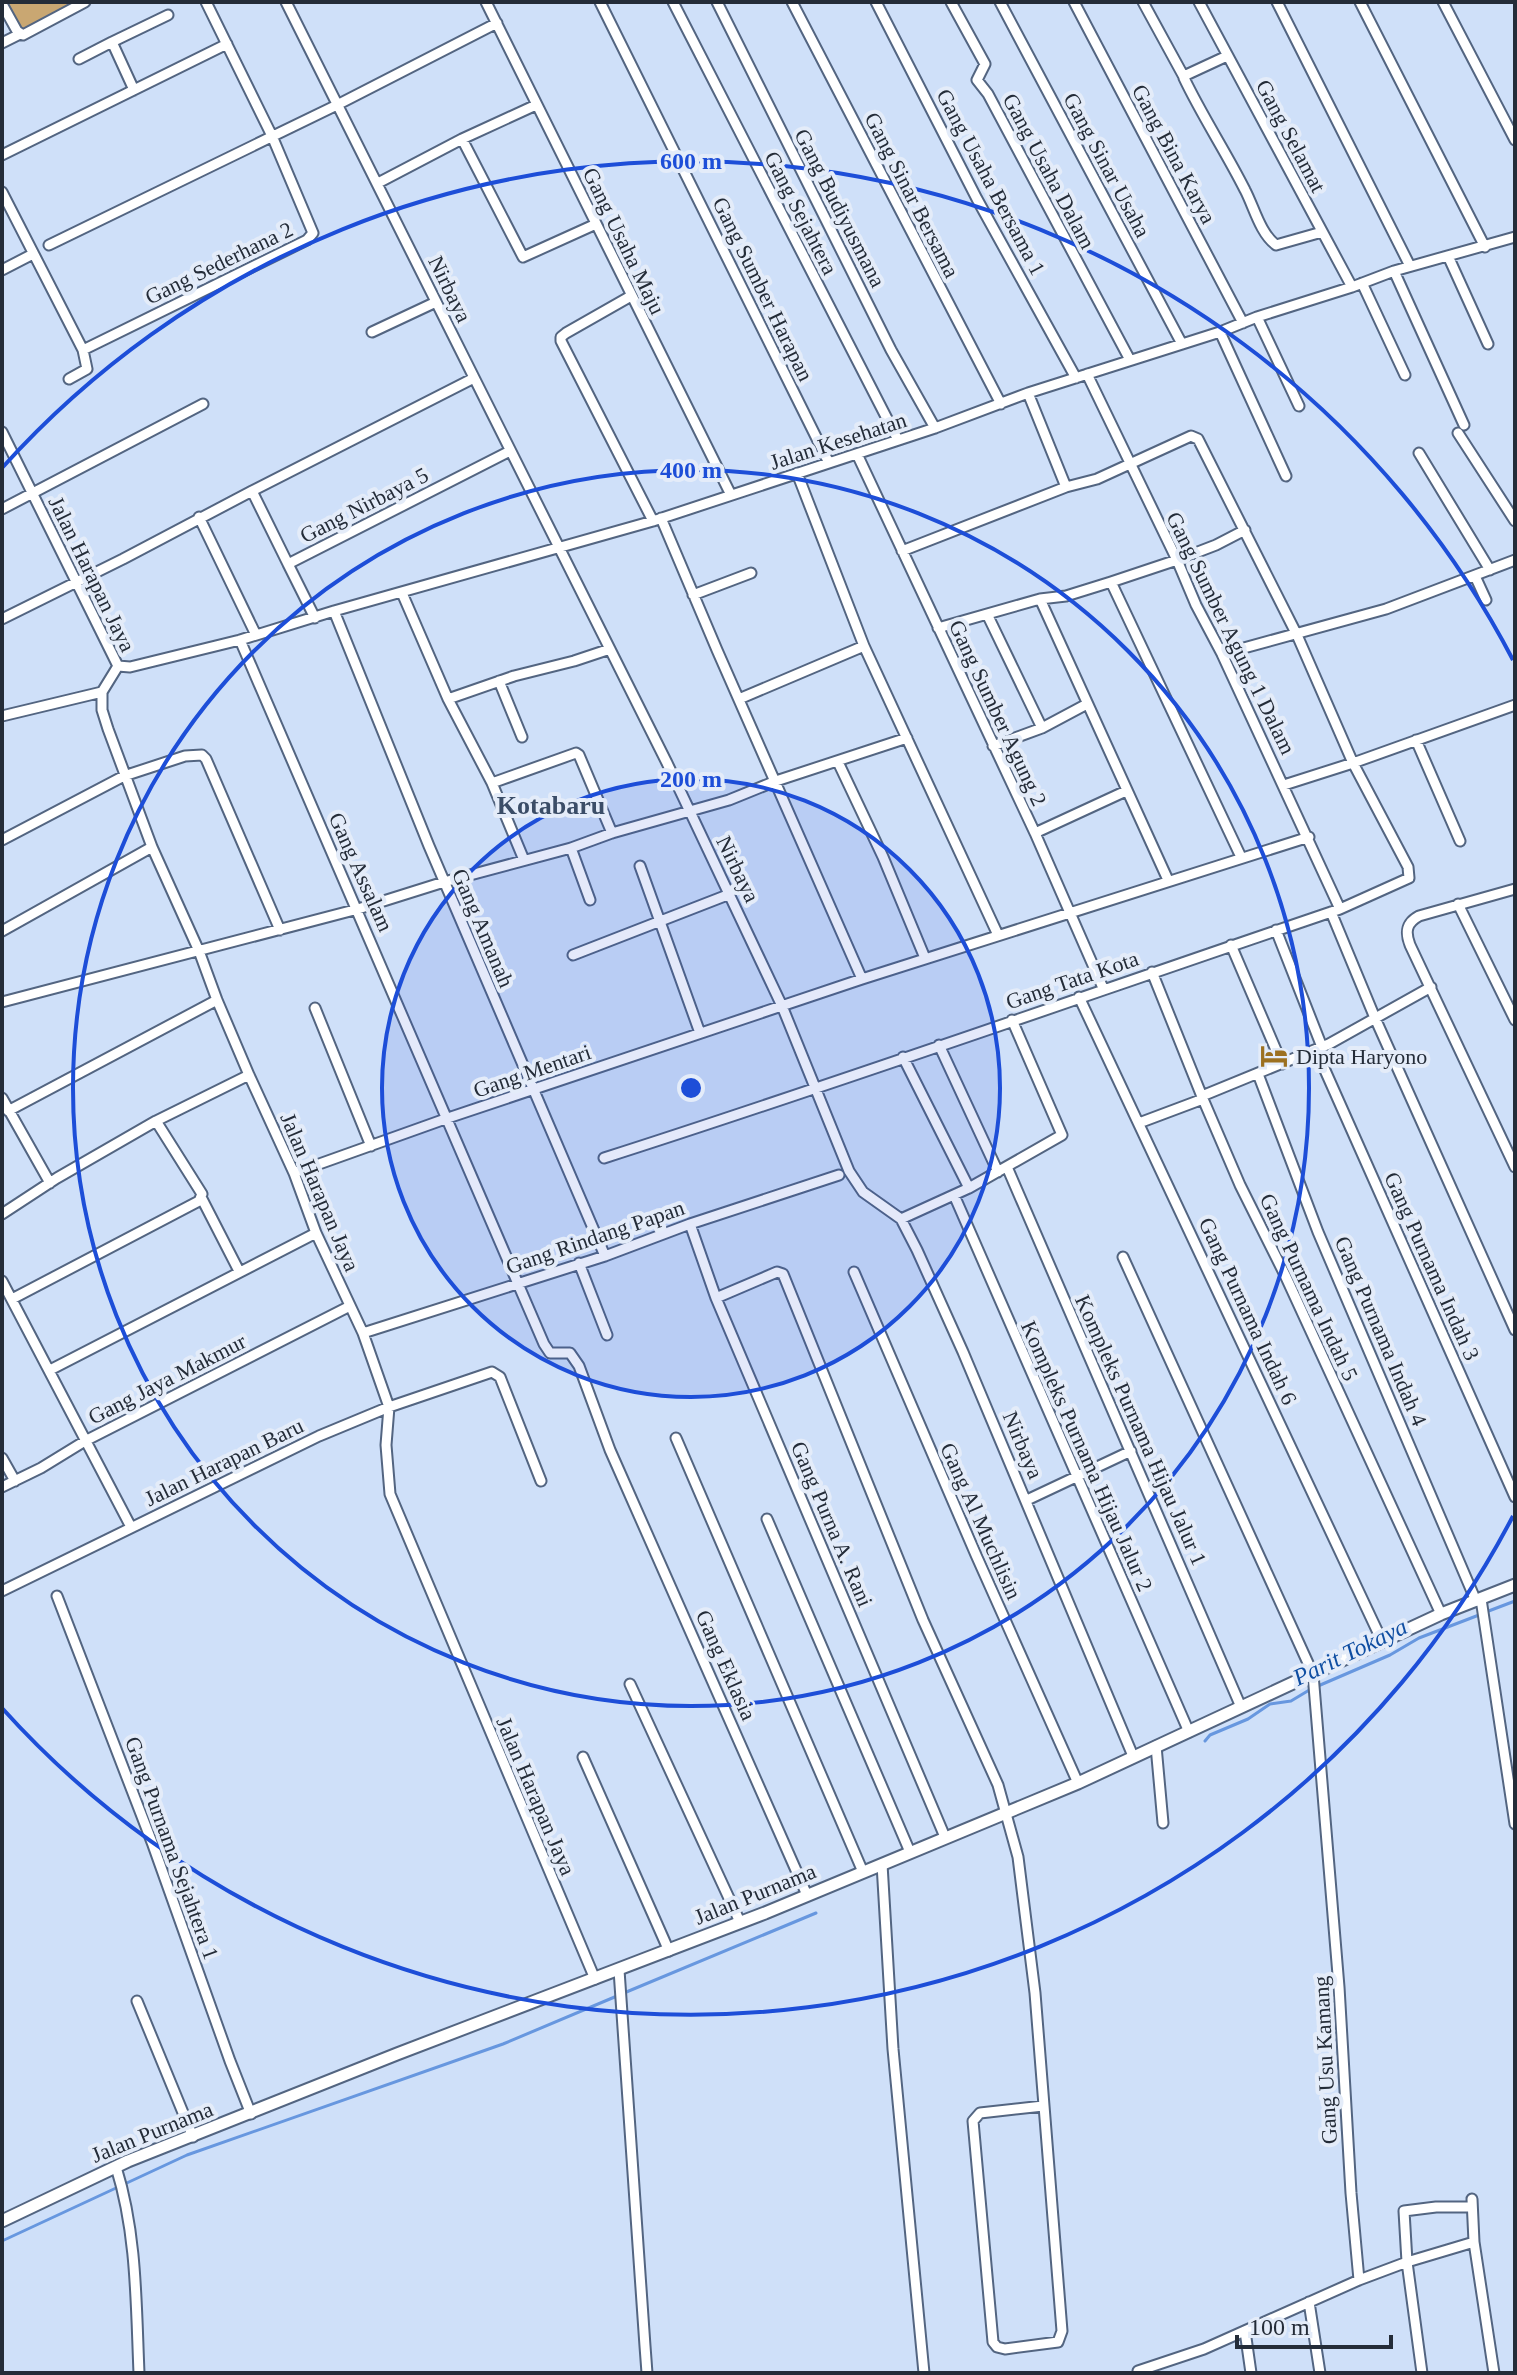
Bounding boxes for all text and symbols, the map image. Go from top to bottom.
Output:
street label: Gang Selamat [1251,75,1331,197]
street label: Gang Bina Karya [1127,80,1221,228]
street label: Gang Usaha Bersama 1 [931,85,1051,279]
street label: Gang Sinar Usaha [1058,88,1156,242]
street label: Gang Usaha Dalam [998,89,1100,253]
street label: Gang Sinar Bersama [860,108,965,282]
street label: Gang Budiyusmana [789,125,891,291]
street label: Gang Sejahtera [759,147,843,279]
text: 600 m [660,148,722,174]
street label: Gang Usaha Maju [578,164,670,318]
street label: Gang Sumber Harapan [708,193,818,385]
street label: Gang Sederhana 2 [141,216,297,310]
street label: Nirbaya [423,252,477,327]
street label: Jalan Kesehatan [766,407,910,475]
text: 400 m [660,457,722,483]
street label: Gang Nirbaya 5 [296,462,432,548]
street label: Jalan Harapan Jaya [44,492,141,656]
street label: Gang Sumber Agung 1 Dalam [1161,508,1301,758]
street label: Gang Sumber Agung 2 [944,616,1052,810]
text: 200 m [660,766,722,792]
district label: Kotabaru [497,791,605,820]
street label: Gang Assalam [324,809,398,935]
street label: Nirbaya [711,832,765,907]
street label: Gang Amanah [447,865,519,991]
street label: Gang Tata Kota [1002,946,1142,1014]
street label: Gang Mentari [470,1039,594,1103]
hotel icon: Dipta Haryono [1259,1041,1289,1071]
place label: Dipta Haryono [1296,1044,1427,1069]
centre of rings [677,1074,705,1102]
street label: Jalan Harapan Jaya [275,1109,365,1275]
street label: Gang Purnama Indah 3 [1379,1168,1485,1364]
street label: Gang Purnama Indah 5 [1255,1190,1363,1384]
street label: Gang Rindang Papan [503,1195,687,1279]
street label: Gang Purnama Indah 6 [1194,1214,1302,1408]
street label: Gang Purnama Indah 4 [1330,1232,1432,1430]
street label: Kompleks Purnama Hijau Jalur 1 [1070,1291,1212,1569]
street label: Kompleks Purnama Hijau Jalur 2 [1016,1317,1158,1595]
street label: Gang Jaya Makmur [84,1328,251,1430]
street label: Nirbaya [998,1408,1048,1483]
street label: Jalan Harapan Baru [141,1413,307,1511]
street label: Gang Purna A. Rani [786,1438,878,1610]
street label: Gang Al Muchlisin [935,1439,1027,1603]
street label: Gang Eklasia [691,1606,761,1724]
water label: Parit Tokaya [1288,1613,1411,1691]
street label: Jalan Harapan Jaya [491,1713,581,1879]
street label: Gang Purnama Sejahtera 1 [120,1733,224,1963]
street label: Jalan Purnama [691,1858,820,1930]
street label: Gang Usu Kamang [1308,1975,1342,2145]
street label: Jalan Purnama [88,2096,217,2168]
scale bar [1237,2299,1391,2349]
text: 100 m [1249,2314,1310,2340]

